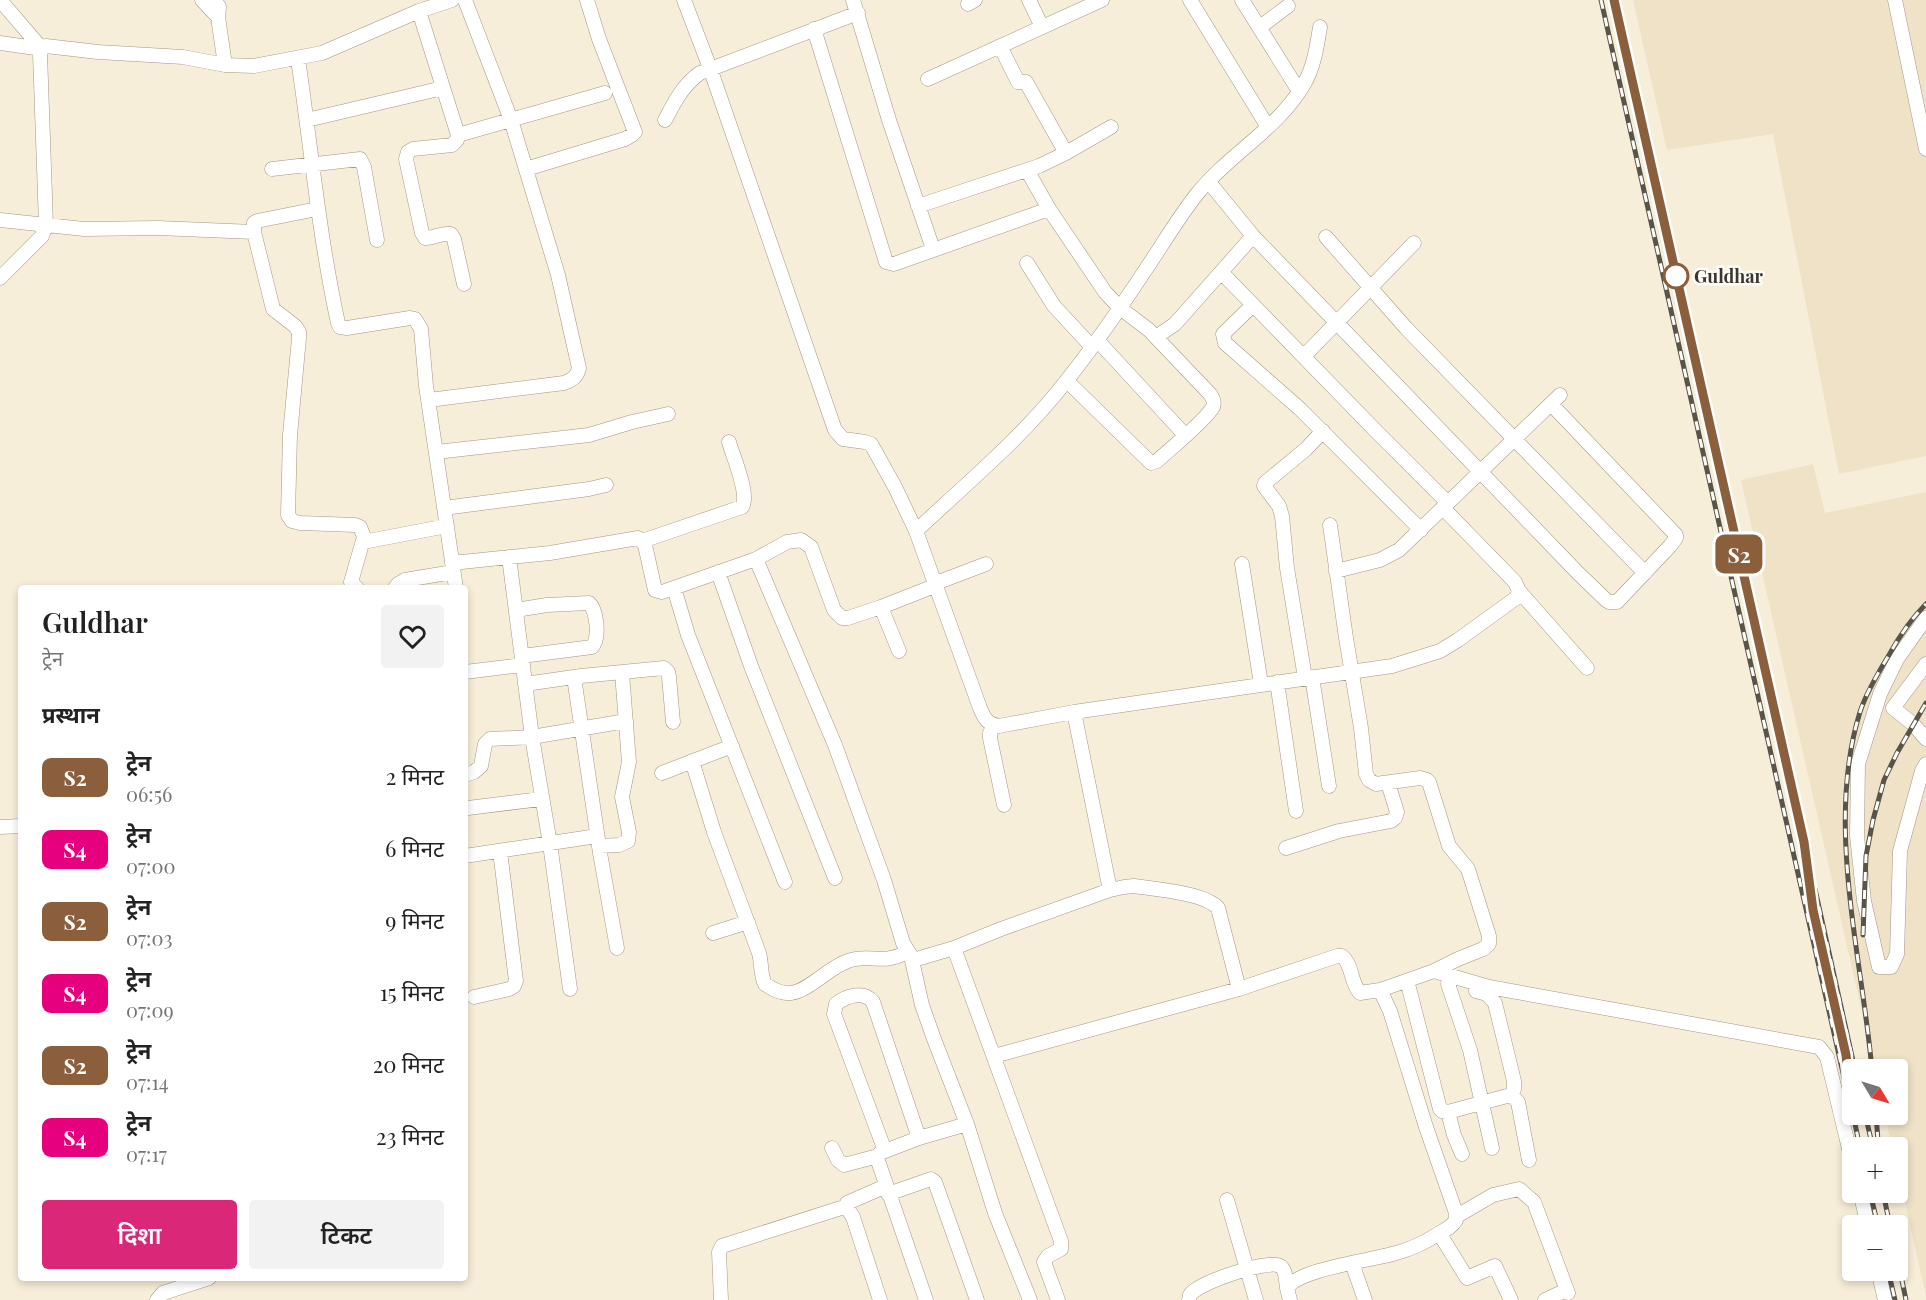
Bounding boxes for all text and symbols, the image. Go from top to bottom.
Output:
marker: Guldhar [1663,263,1689,289]
place label: Guldhar [1694,264,1764,288]
line badge: S2 [1712,534,1766,574]
text: S2 [1727,540,1751,568]
text: Guldhar [42,603,148,640]
button: heart [381,605,444,668]
text: ट्रेन [42,644,63,671]
text: प्रस्थान [42,699,100,729]
text: ट्रेन [126,747,151,777]
text: 2 मिनट [386,761,444,791]
text: S2 [63,763,87,791]
text: 06:56 [126,780,172,807]
text: ट्रेन [126,819,151,849]
text: 6 मिनट [385,833,444,863]
text: S4 [63,835,87,863]
text: 07:00 [126,852,175,879]
text: ट्रेन [126,891,151,921]
text: 9 मिनट [385,905,444,935]
text: S2 [63,907,87,935]
text: 07:03 [126,924,172,951]
text: ट्रेन [126,963,151,993]
text: 15 मिनट [380,977,444,1007]
text: S4 [63,979,87,1007]
text: 07:09 [126,996,174,1023]
text: ट्रेन [126,1035,151,1065]
text: 20 मिनट [373,1049,444,1079]
text: S2 [63,1051,87,1079]
north arrow [1842,1059,1908,1125]
map controls [1842,1059,1908,1281]
text: 07:14 [126,1068,169,1095]
text: ट्रेन [126,1107,151,1137]
text: 23 मिनट [376,1121,444,1151]
text: S4 [63,1123,87,1151]
button: + [1842,1137,1908,1203]
text: 07:17 [126,1140,167,1167]
button: दिशा [42,1200,237,1269]
button: टिकट [249,1200,444,1269]
button: − [1842,1215,1908,1281]

